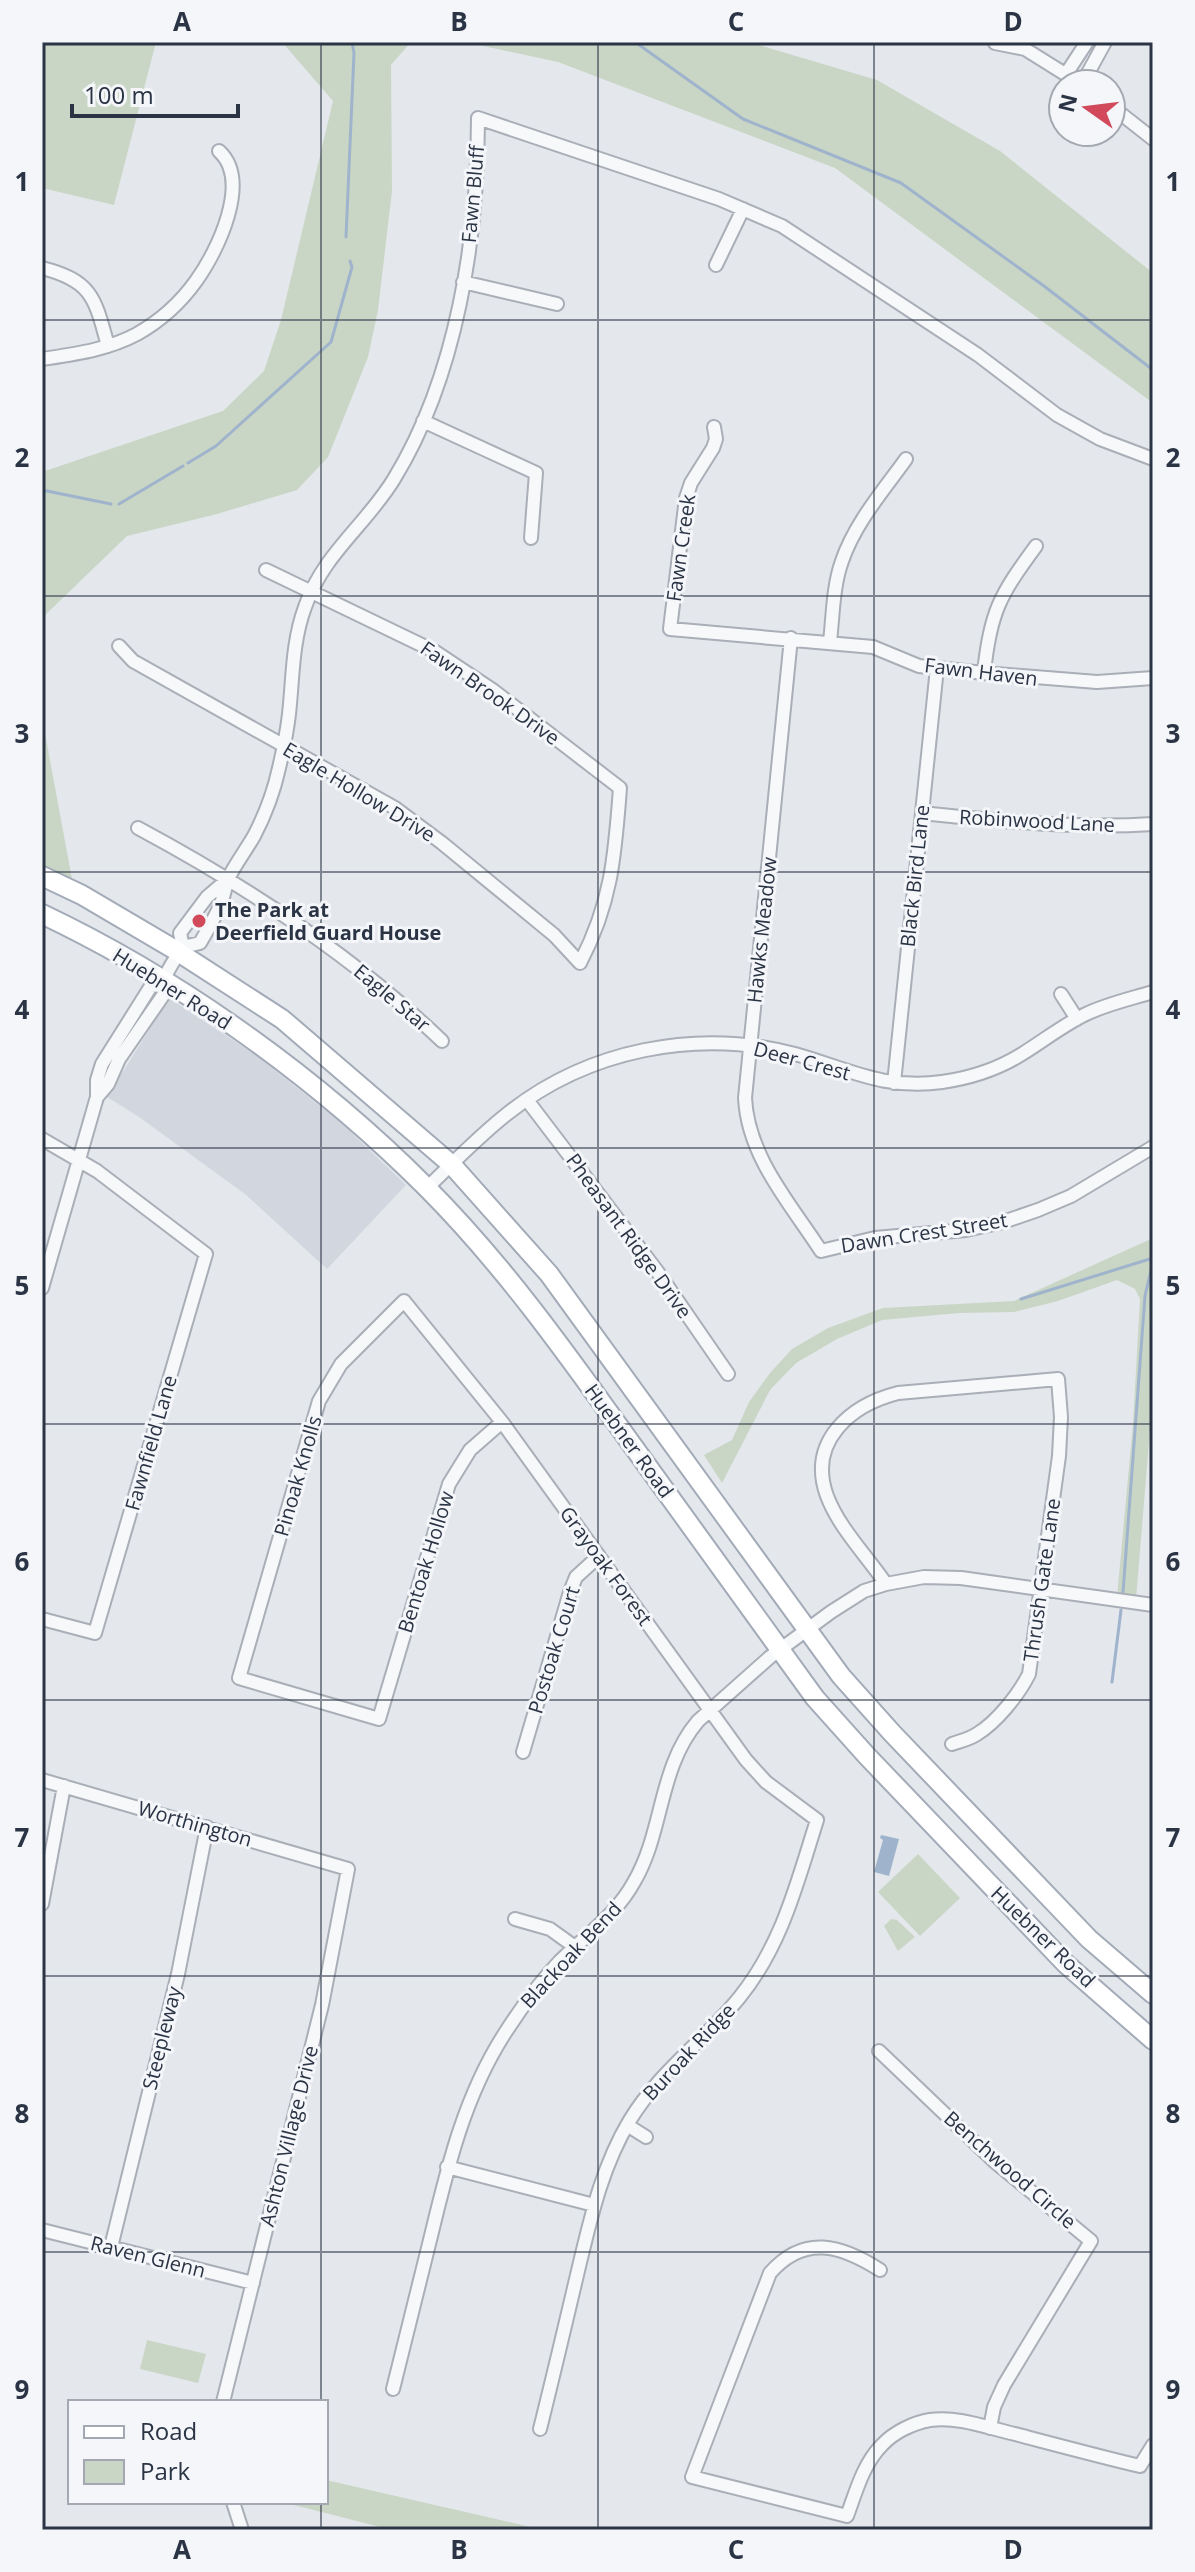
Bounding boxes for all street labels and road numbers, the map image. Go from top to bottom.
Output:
street label: Fawn Bluff [455,142,490,244]
street label: Fawn Creek [660,492,701,603]
street label: Fawn Brook Drive [415,634,565,751]
street label: Fawn Haven [923,651,1039,692]
street label: Eagle Hollow Drive [278,735,440,848]
street label: Black Bird Lane [894,803,935,948]
street label: Robinwood Lane [958,803,1116,838]
street label: Hawks Meadow [740,855,783,1004]
street label: Huebner Road [108,941,237,1036]
street label: Eagle Star [348,958,436,1038]
street label: Deer Crest [751,1035,853,1086]
street label: Pheasant Ridge Drive [560,1148,698,1324]
street label: Dawn Crest Street [839,1206,1009,1259]
street label: Fawnfield Lane [118,1372,183,1514]
street label: Huebner Road [579,1378,680,1503]
street label: Pinoak Knolls [267,1412,328,1539]
street label: Bentoak Hollow [391,1487,460,1636]
street label: Thrush Gate Lane [1017,1496,1066,1663]
street label: Grayoak Forest [554,1501,659,1631]
street label: Postoak Court [521,1583,586,1717]
street label: Worthington [135,1794,255,1853]
street label: Huebner Road [985,1880,1101,1993]
street label: Blackoak Bend [514,1895,627,2014]
street label: Steepleway [136,1982,188,2092]
street label: Buroak Ridge [636,1997,741,2106]
street label: Ashton Village Drive [253,2043,324,2229]
street label: Benchwood Circle [938,2105,1082,2235]
street label: Raven Glenn [88,2229,208,2284]

